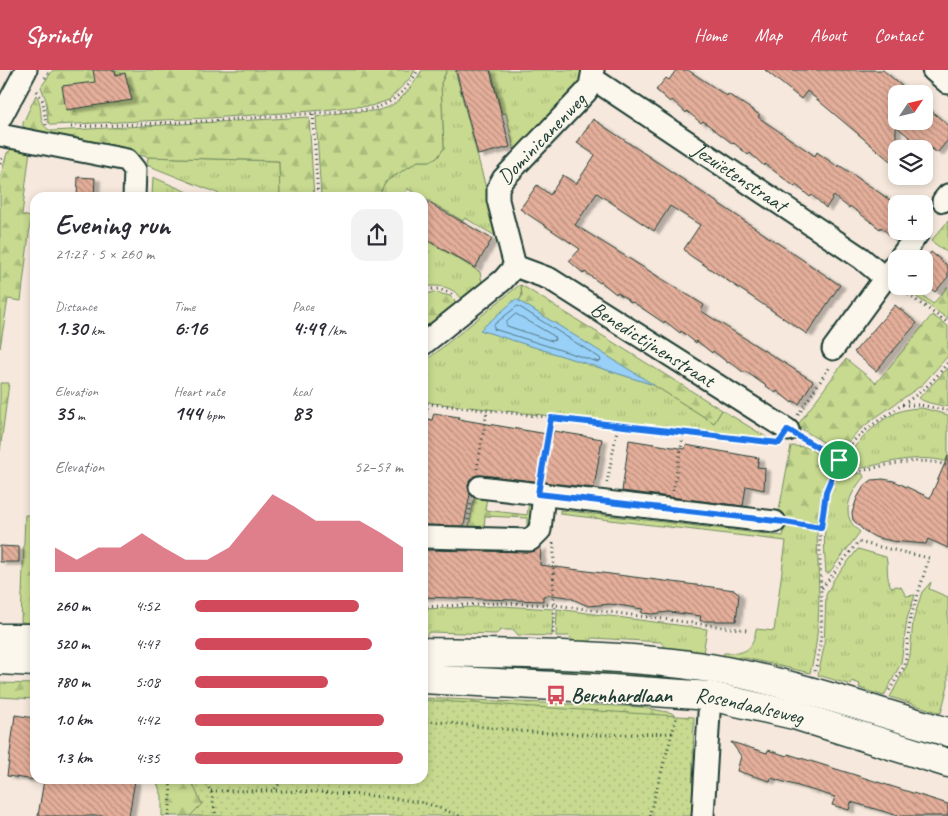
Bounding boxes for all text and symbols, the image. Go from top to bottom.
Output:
text: Sprintly [25,20,91,50]
text: Home [694,24,727,46]
text: Map [755,24,782,46]
text: About [810,24,846,46]
text: Contact [874,24,923,46]
north arrow [888,85,932,130]
map controls [888,85,933,295]
street label: Dominicanenweg [492,86,593,190]
street label: Jezuïetenstraat [687,136,795,219]
button: layers [888,140,933,185]
button: + [888,195,933,240]
text: Evening run [55,207,170,242]
button: share [351,209,403,261]
text: 21:27 · 5 × 260 m [55,244,154,264]
button: − [888,250,933,295]
street label: Benedictijnenstraat [586,295,721,394]
text: Distance [55,298,97,315]
text: Time [174,298,195,315]
text: Pace [292,298,314,315]
text: 1.30 [55,315,88,341]
text: 6:16 [174,315,207,341]
text: 4:49 [292,315,325,341]
text: km [88,322,105,339]
text: /km [325,322,346,339]
text: Elevation [55,383,98,400]
text: Heart rate [174,383,225,400]
text: kcal [292,383,311,400]
text: 35 [55,400,74,426]
text: 144 [174,400,202,426]
text: 83 [292,400,311,426]
text: m [74,407,85,424]
text: bpm [202,407,225,424]
pin [818,439,860,481]
icon: arrive [825,446,853,474]
text: Elevation [55,457,104,477]
text: 52–57 m [354,457,403,477]
text: 260 m [55,596,90,616]
text: 4:52 [135,596,160,616]
text: 520 m [55,634,89,654]
text: 4:47 [135,634,160,654]
text: 780 m [55,672,90,692]
text: 5:08 [135,672,160,692]
place label: Bernhardlaan [571,682,673,708]
street label: Rosendaalseweg [694,682,809,731]
bus stop icon: Bernhardlaan [545,684,567,706]
text: 1.0 km [55,710,92,730]
text: 4:42 [135,710,160,730]
text: 1.3 km [55,748,92,768]
text: 4:35 [135,748,160,768]

